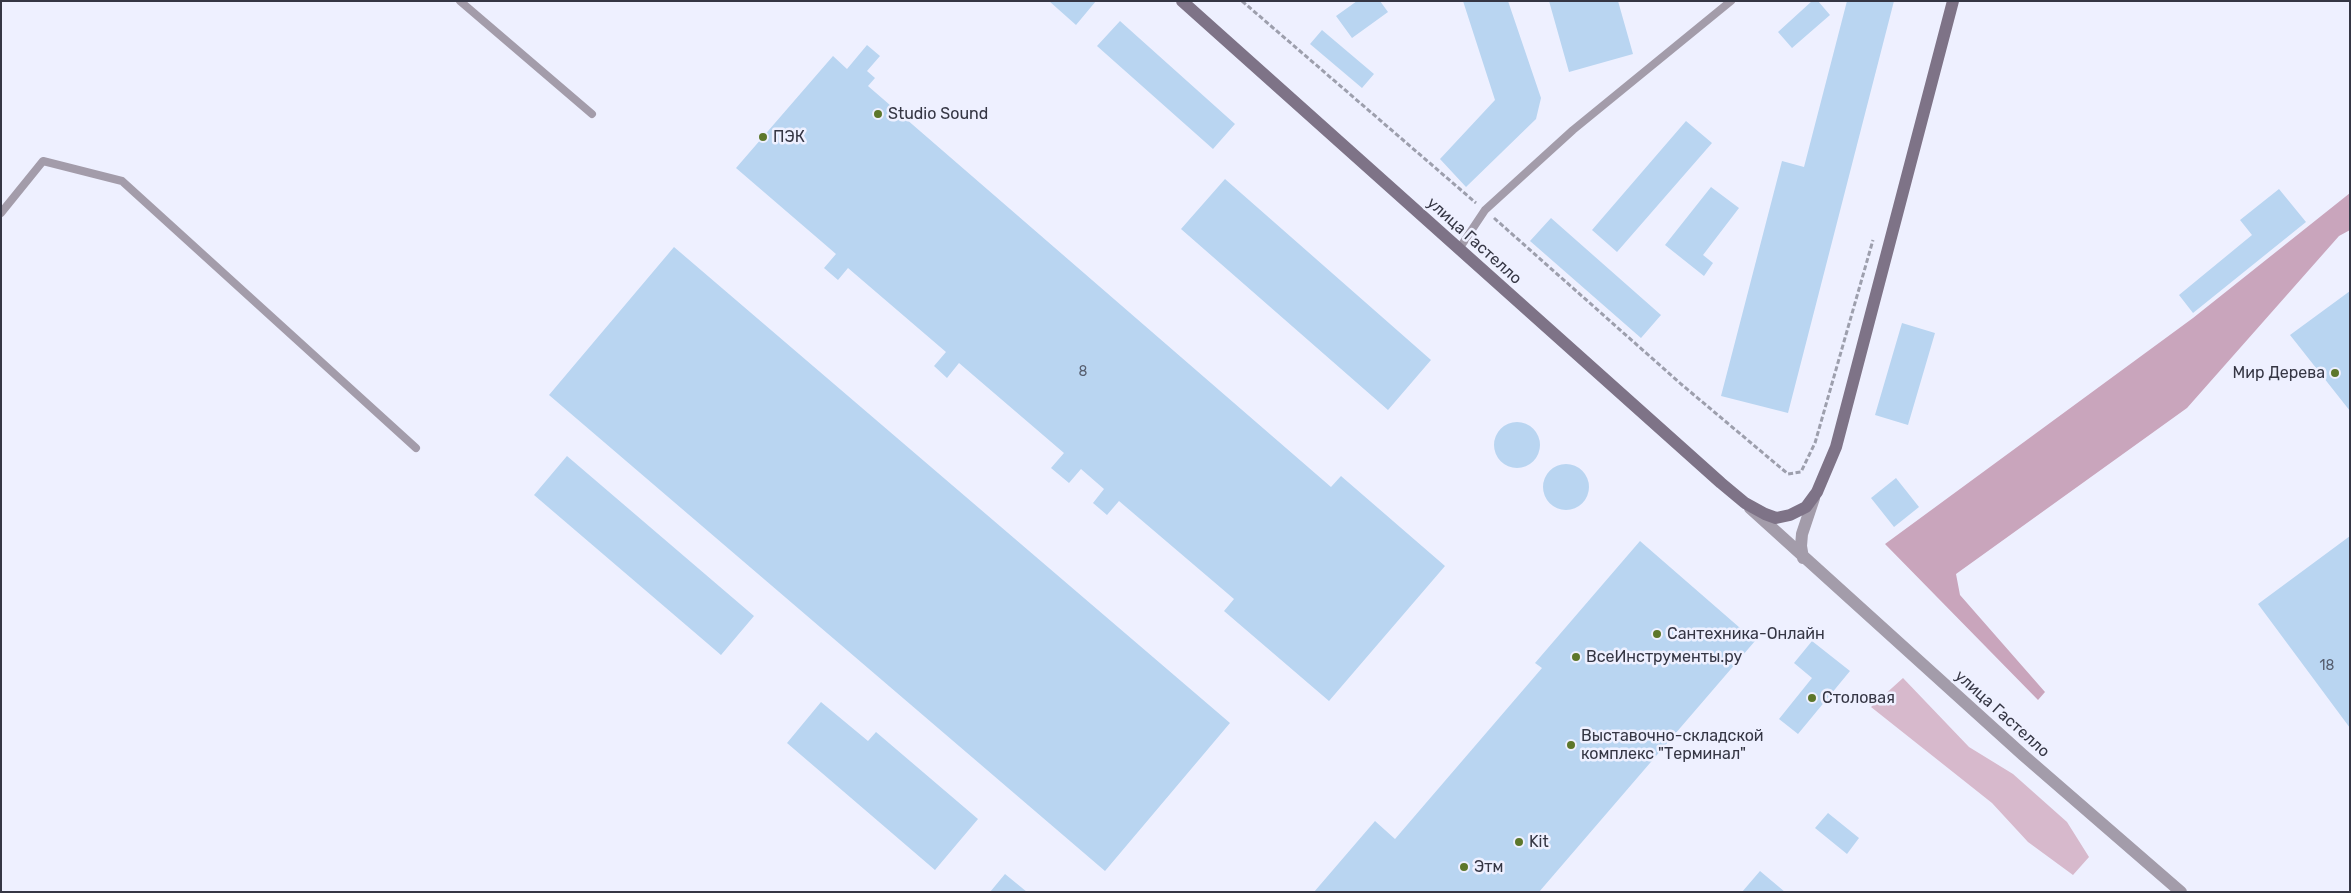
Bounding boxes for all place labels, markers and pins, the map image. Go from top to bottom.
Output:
place label: Studio Sound [888,104,988,124]
marker: Studio Sound [872,108,884,120]
place label: ПЭК [773,127,805,147]
marker: ПЭК [757,131,769,143]
place label: Мир Дерева [2233,363,2325,383]
marker: Мир Дерева [2329,367,2341,379]
place label: Сантехника-Онлайн [1667,624,1825,644]
marker: Сантехника-Онлайн [1651,628,1663,640]
place label: ВсеИнструменты.ру [1586,647,1742,667]
marker: ВсеИнструменты.ру [1570,651,1582,663]
place label: Столовая [1822,688,1895,708]
marker: Столовая [1806,692,1818,704]
place label: Выставочно-складской комплекс "Терминал" [1581,726,1764,764]
marker: Выставочно-складской комплекс "Терминал" [1565,739,1577,751]
place label: Kit [1529,832,1549,852]
marker: Kit [1513,836,1525,848]
place label: Этм [1474,857,1503,877]
marker: Этм [1458,861,1470,873]

